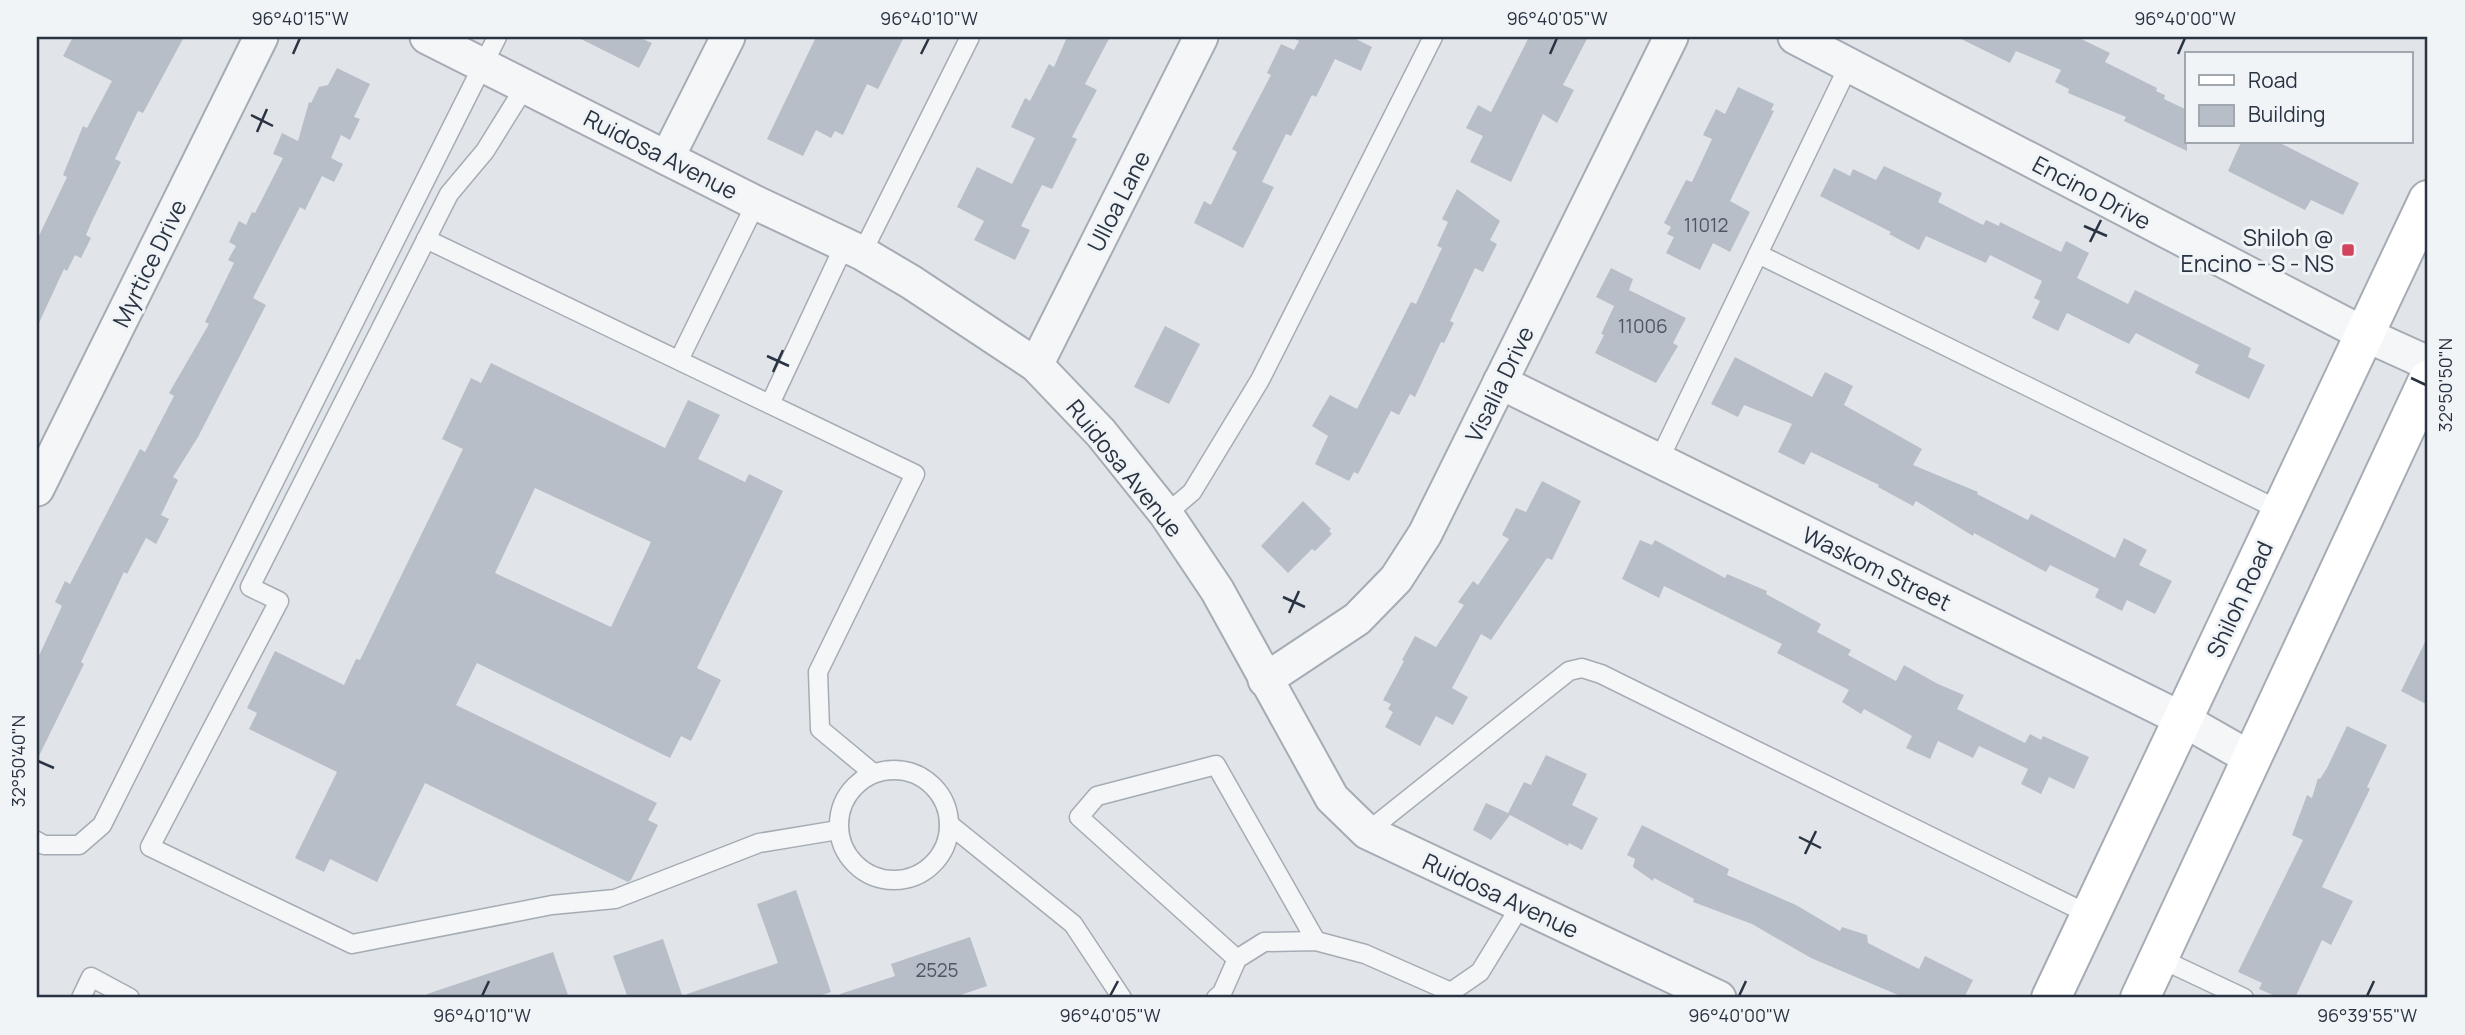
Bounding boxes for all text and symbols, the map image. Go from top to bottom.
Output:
text: 96°40'15"W [251,6,349,30]
text: 96°40'10"W [880,6,978,30]
text: 96°40'05"W [1506,6,1608,30]
text: 96°40'00"W [2134,6,2236,30]
legend [2185,52,2412,144]
text: Road [2248,66,2298,94]
text: Building [2248,100,2325,128]
street label: Ruidosa Avenue [579,101,743,207]
street label: Ulloa Lane [1079,145,1157,257]
street label: Encino Drive [2027,147,2157,237]
street label: Myrtice Drive [104,194,194,332]
house number: 11012 [1684,212,1728,238]
place label: Shiloh @ Encino - S - NS [2181,221,2334,279]
marker: Shiloh @ Encino - S - NS [2340,242,2356,258]
house number: 11006 [1618,313,1668,339]
street label: Visalia Drive [1457,321,1541,447]
text: 32°50'50"N [2433,338,2457,432]
street label: Ruidosa Avenue [1059,392,1191,544]
street label: Waskom Street [1797,518,1957,618]
street label: Shiloh Road [2198,536,2280,662]
text: 32°50'40"N [6,715,30,807]
street label: Ruidosa Avenue [1418,845,1584,945]
house number: 2525 [915,957,959,983]
text: 96°40'10"W [433,1003,531,1027]
text: 96°40'05"W [1059,1003,1161,1027]
text: 96°40'00"W [1688,1003,1790,1027]
text: 96°39'55"W [2317,1003,2417,1027]

